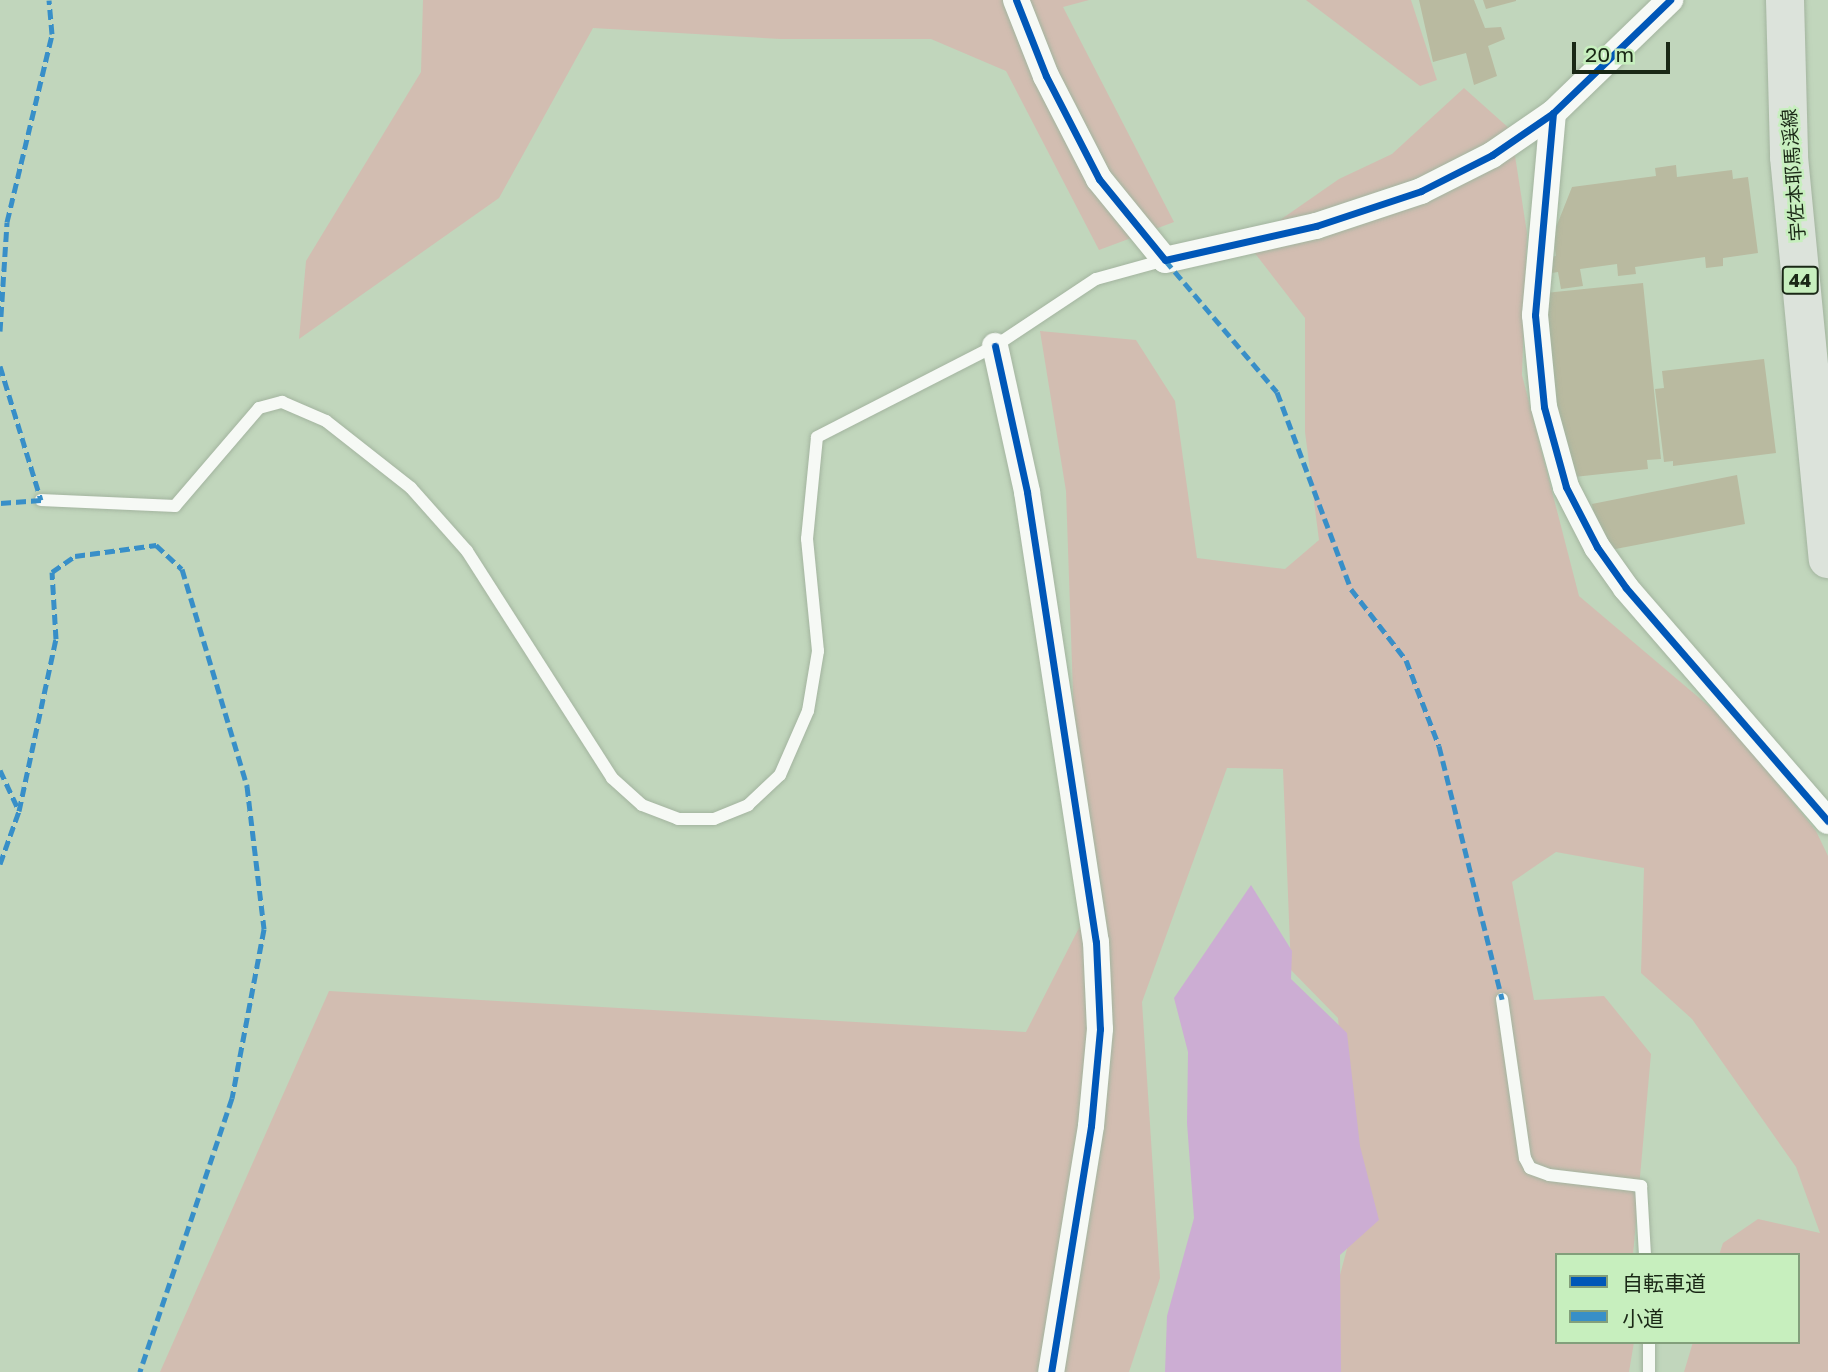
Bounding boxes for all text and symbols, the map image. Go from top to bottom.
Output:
scale bar [1576,28,1674,72]
text: 20 m [1585,41,1634,67]
street label: 宇佐本耶馬渓線 [1777,108,1809,242]
road number: 44 [1781,266,1819,294]
legend [1555,1253,1800,1344]
text: 自転車道 [1622,1270,1706,1296]
text: 小道 [1622,1305,1664,1331]

